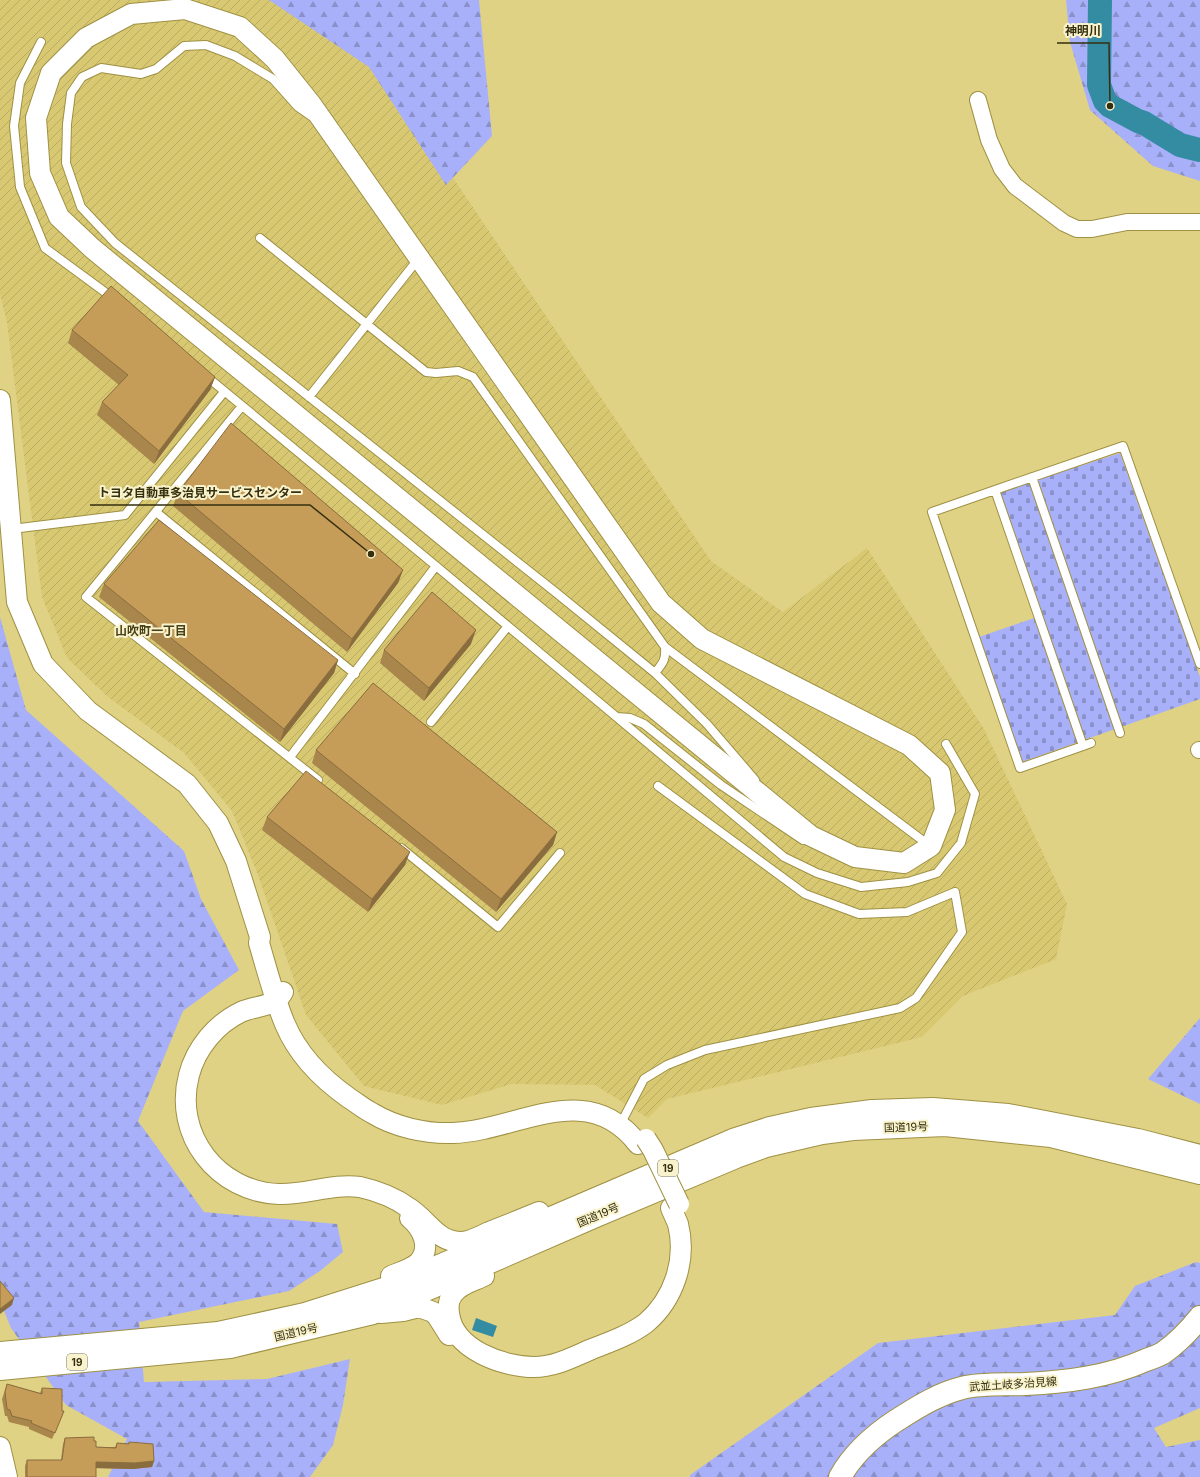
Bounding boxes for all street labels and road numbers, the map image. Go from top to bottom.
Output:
street label: 国道19号 [884,1119,928,1135]
road number: 19 [658,1160,678,1176]
street label: 国道19号 [575,1200,621,1230]
street label: 国道19号 [273,1320,319,1344]
road number: 19 [67,1354,87,1370]
street label: 武並土岐多治見線 [969,1374,1057,1394]

